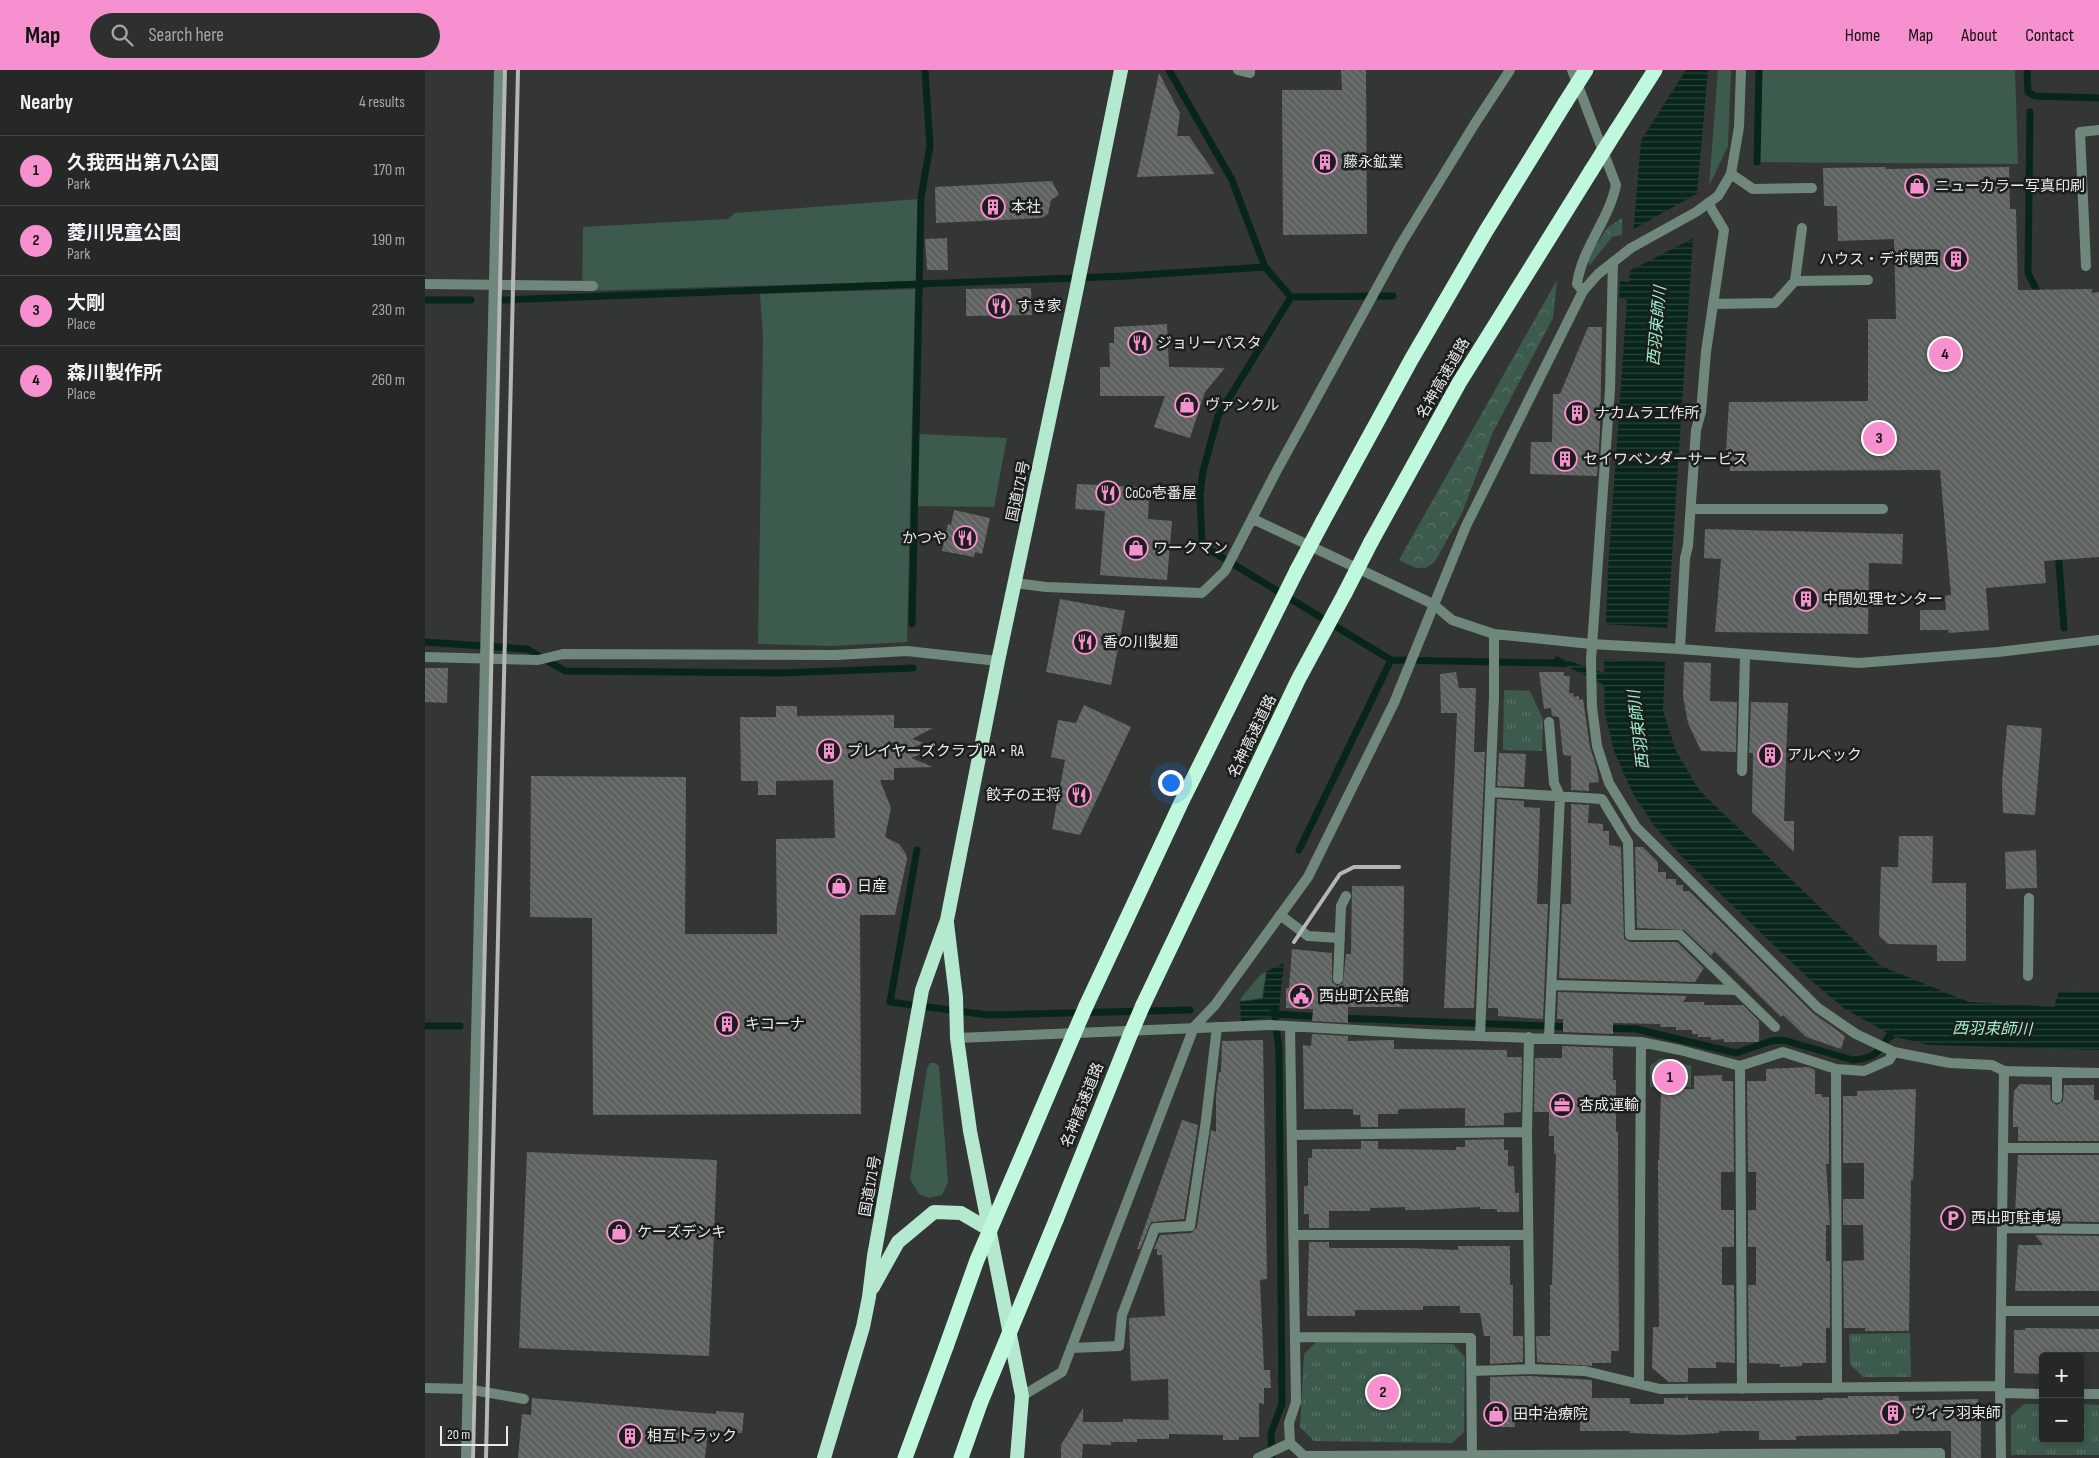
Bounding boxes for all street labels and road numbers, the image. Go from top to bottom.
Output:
street label: 名神高速道路 [1413,335,1474,422]
street label: 国道171号 [1003,459,1034,523]
street label: 名神高速道路 [1224,692,1281,781]
street label: 名神高速道路 [1057,1060,1108,1150]
street label: 国道171号 [856,1154,885,1218]

